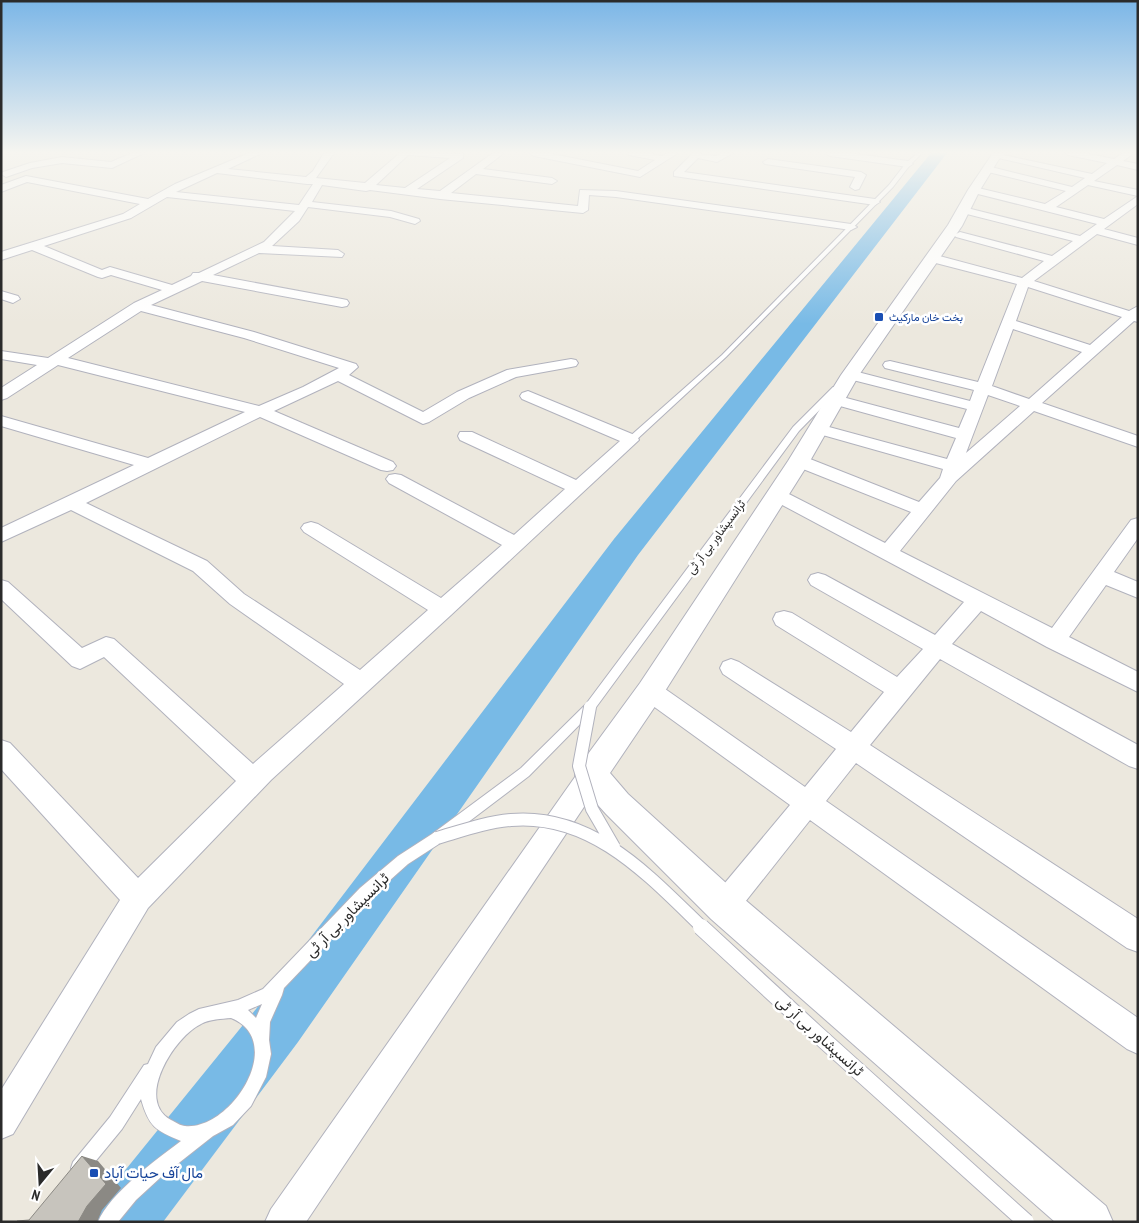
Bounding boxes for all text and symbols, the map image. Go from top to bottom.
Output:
place label: بخت خان مارکیٹ [889,310,963,324]
marker: بخت خان مارکیٹ [873,311,885,323]
street label: ٹرانسپشاور بی آر ٹی [683,496,749,577]
street label: ٹرانسپشاور بی آر ٹی [301,868,394,961]
street label: ٹرانسپشاور بی آر ٹی [772,991,868,1081]
north arrow [15,1158,65,1208]
place label: مال آف حیات آباد [104,1163,203,1182]
marker: مال آف حیات آباد [88,1167,100,1179]
text: N [30,1186,42,1205]

